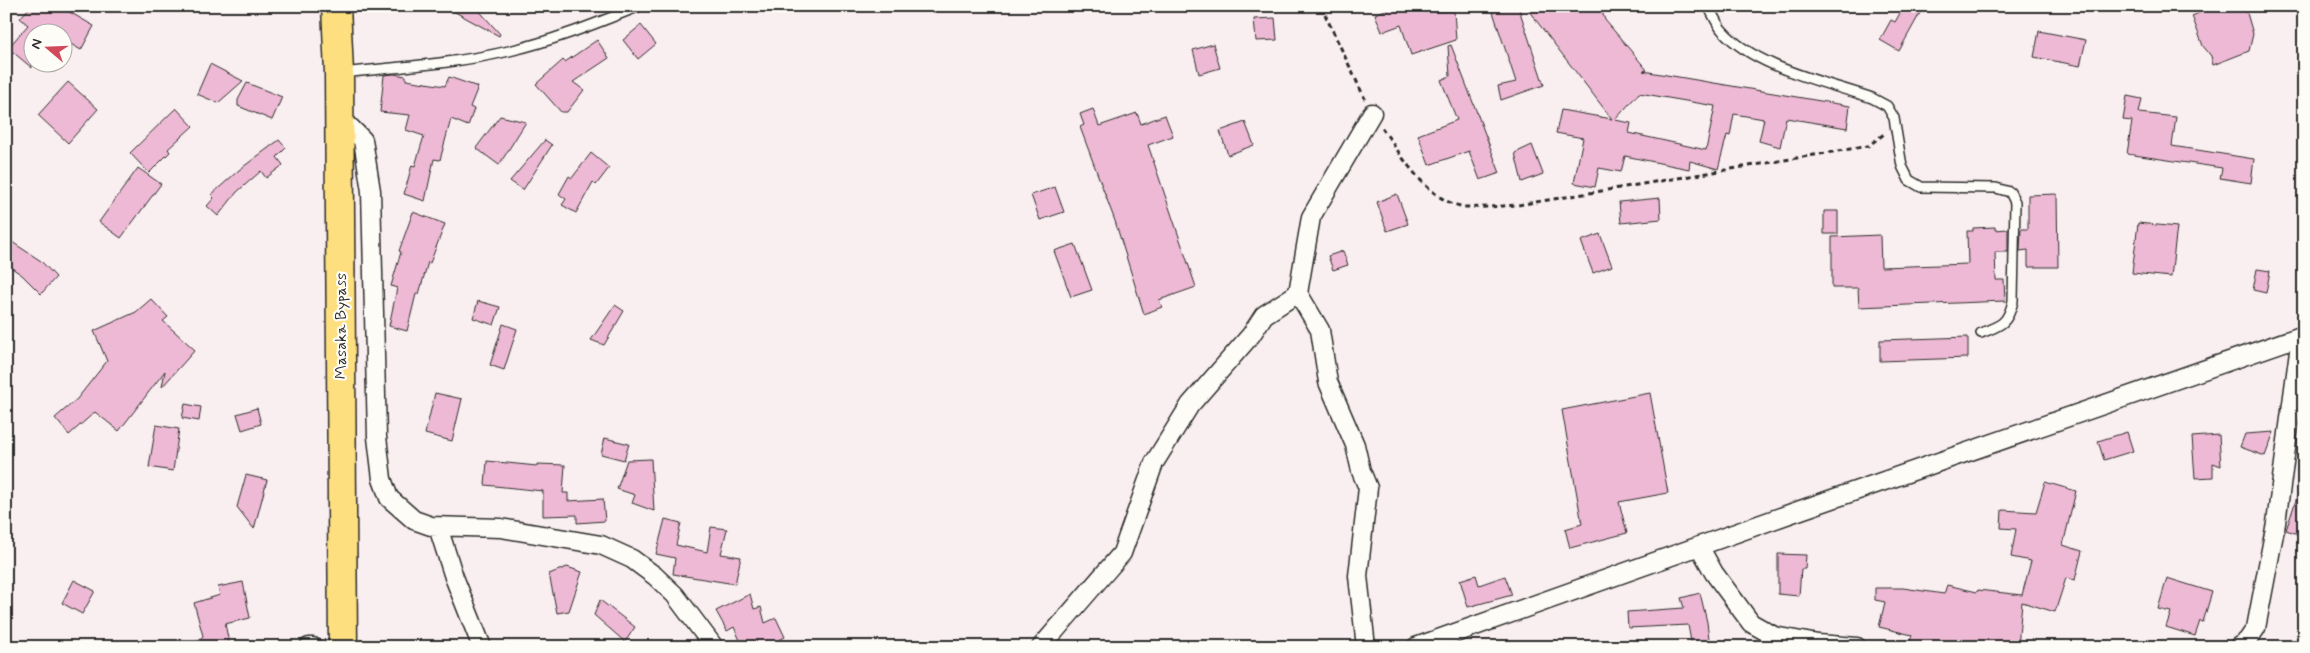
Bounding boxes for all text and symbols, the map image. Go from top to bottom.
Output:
north arrow [22,22,72,72]
text: N [27,37,47,51]
street label: Masaka Bypass [331,273,352,379]

